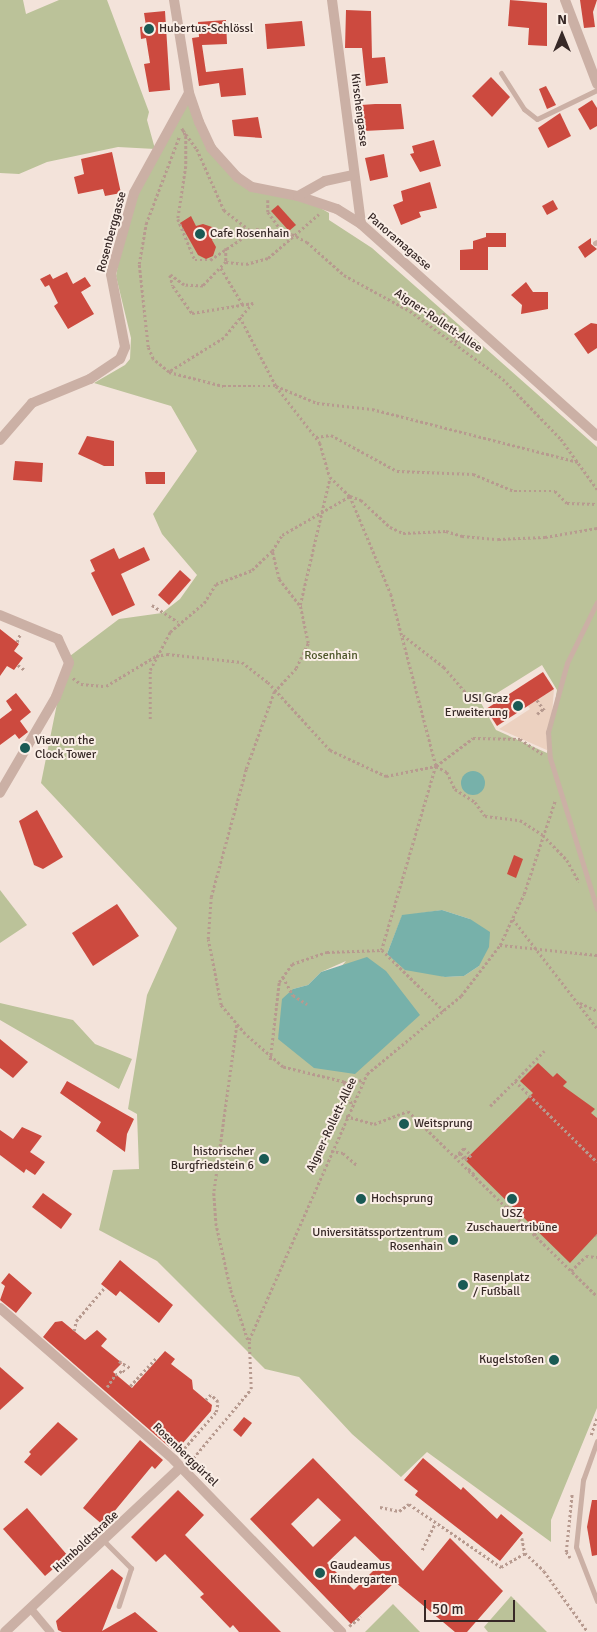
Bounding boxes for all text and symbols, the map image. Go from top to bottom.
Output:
north arrow [537,10,587,60]
text: N [557,11,567,28]
place label: Hubertus-Schlössl [159,22,253,36]
marker: Hubertus-Schlössl [143,23,155,35]
street label: Kirschengasse [347,73,371,147]
street label: Rosenberggasse [94,190,130,274]
street label: Panoramagasse [364,210,434,274]
place label: Cafe Rosenhain [210,227,289,241]
marker: Cafe Rosenhain [194,228,206,240]
street label: Aigner-Rollett-Allee [391,286,485,356]
park label: Rosenhain [304,649,358,663]
place label: USI Graz Erweiterung [445,692,508,720]
marker: USI Graz Erweiterung [512,700,524,712]
place label: View on the Clock Tower [35,734,96,762]
marker: View on the Clock Tower [19,742,31,754]
street label: Aigner-Rollett-Allee [304,1075,360,1175]
place label: Weitsprung [414,1117,473,1131]
marker: Weitsprung [398,1118,410,1130]
place label: historischer Burgfriedstein 6 [171,1145,254,1173]
marker: historischer Burgfriedstein 6 [258,1153,270,1165]
place label: Hochsprung [371,1192,433,1206]
marker: Hochsprung [355,1193,367,1205]
marker: USZ Zuschauertribüne [506,1193,518,1205]
place label: USZ Zuschauertribüne [466,1207,558,1235]
place label: Universitätssportzentrum Rosenhain [312,1226,443,1254]
marker: Universitätssportzentrum Rosenhain [447,1234,459,1246]
place label: Rasenplatz / Fußball [473,1271,530,1299]
marker: Rasenplatz / Fußball [457,1279,469,1291]
place label: Kugelstoßen [479,1353,544,1367]
marker: Kugelstoßen [548,1354,560,1366]
street label: Rosenberggürtel [149,1420,221,1490]
street label: Humboldtstraße [50,1508,122,1576]
place label: Gaudeamus Kindergarten [330,1559,397,1587]
marker: Gaudeamus Kindergarten [314,1567,326,1579]
scale bar [427,1590,518,1622]
text: 50 m [432,1600,463,1618]

